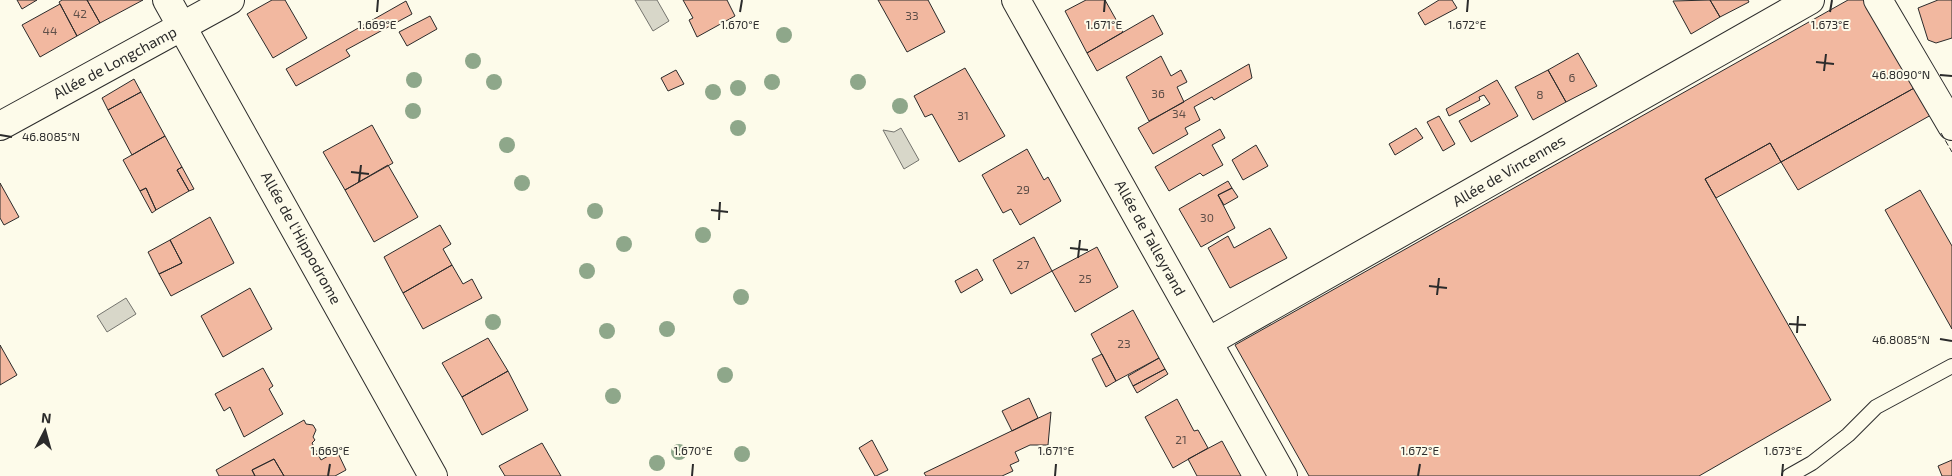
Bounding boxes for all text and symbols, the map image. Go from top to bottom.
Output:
house number: 42 [73,6,87,20]
house number: 33 [905,8,919,22]
text: 1.669°E [357,17,397,31]
text: 1.670°E [721,17,760,31]
text: 1.671°E [1086,17,1122,31]
text: 1.672°E [1448,17,1486,31]
text: 1.673°E [1811,17,1849,31]
street label: Allée de Longchamp [50,22,179,102]
house number: 44 [43,23,57,37]
text: 46.8090°N [1872,67,1930,81]
house number: 6 [1569,70,1576,84]
house number: 36 [1151,86,1165,100]
house number: 8 [1536,87,1544,101]
house number: 34 [1172,106,1186,120]
house number: 31 [957,108,969,122]
text: 46.8085°N [22,129,80,143]
street label: Allée de Vincennes [1449,131,1568,210]
street label: Allée de l'Hippodrome [258,168,346,307]
street label: Allée de Talleyrand [1112,177,1190,298]
house number: 29 [1016,182,1030,196]
house number: 30 [1200,210,1214,224]
house number: 27 [1017,257,1029,271]
house number: 25 [1078,271,1092,285]
text: 46.8085°N [1872,332,1930,346]
house number: 23 [1117,336,1131,350]
north arrow [20,406,70,456]
text: N [40,409,52,427]
house number: 21 [1175,432,1187,446]
text: 1.669°E [310,443,350,457]
text: 1.670°E [674,443,713,457]
text: 1.671°E [1038,443,1074,457]
text: 1.672°E [1401,443,1439,457]
text: 1.673°E [1764,443,1802,457]

